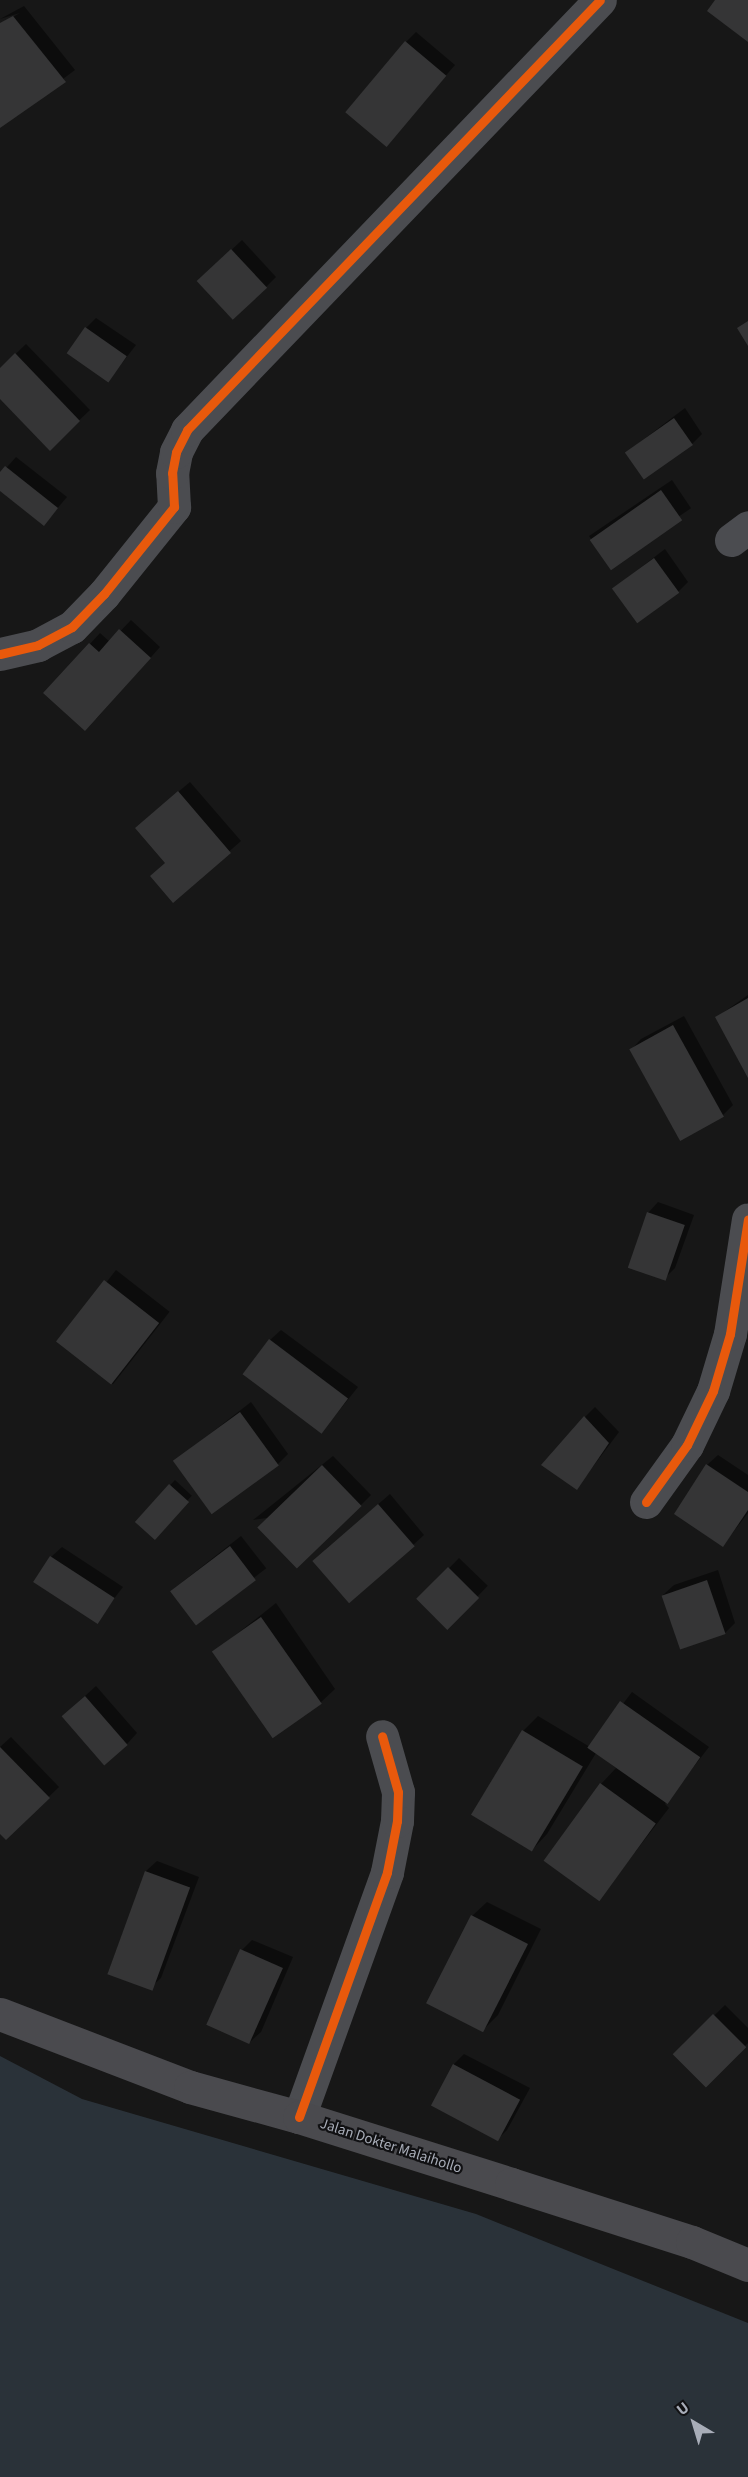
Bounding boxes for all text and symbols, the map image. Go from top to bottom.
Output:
street label: Jalan Dokter Malaihollo [318,2115,464,2177]
north arrow [664,2393,724,2453]
text: U [672,2397,694,2421]

